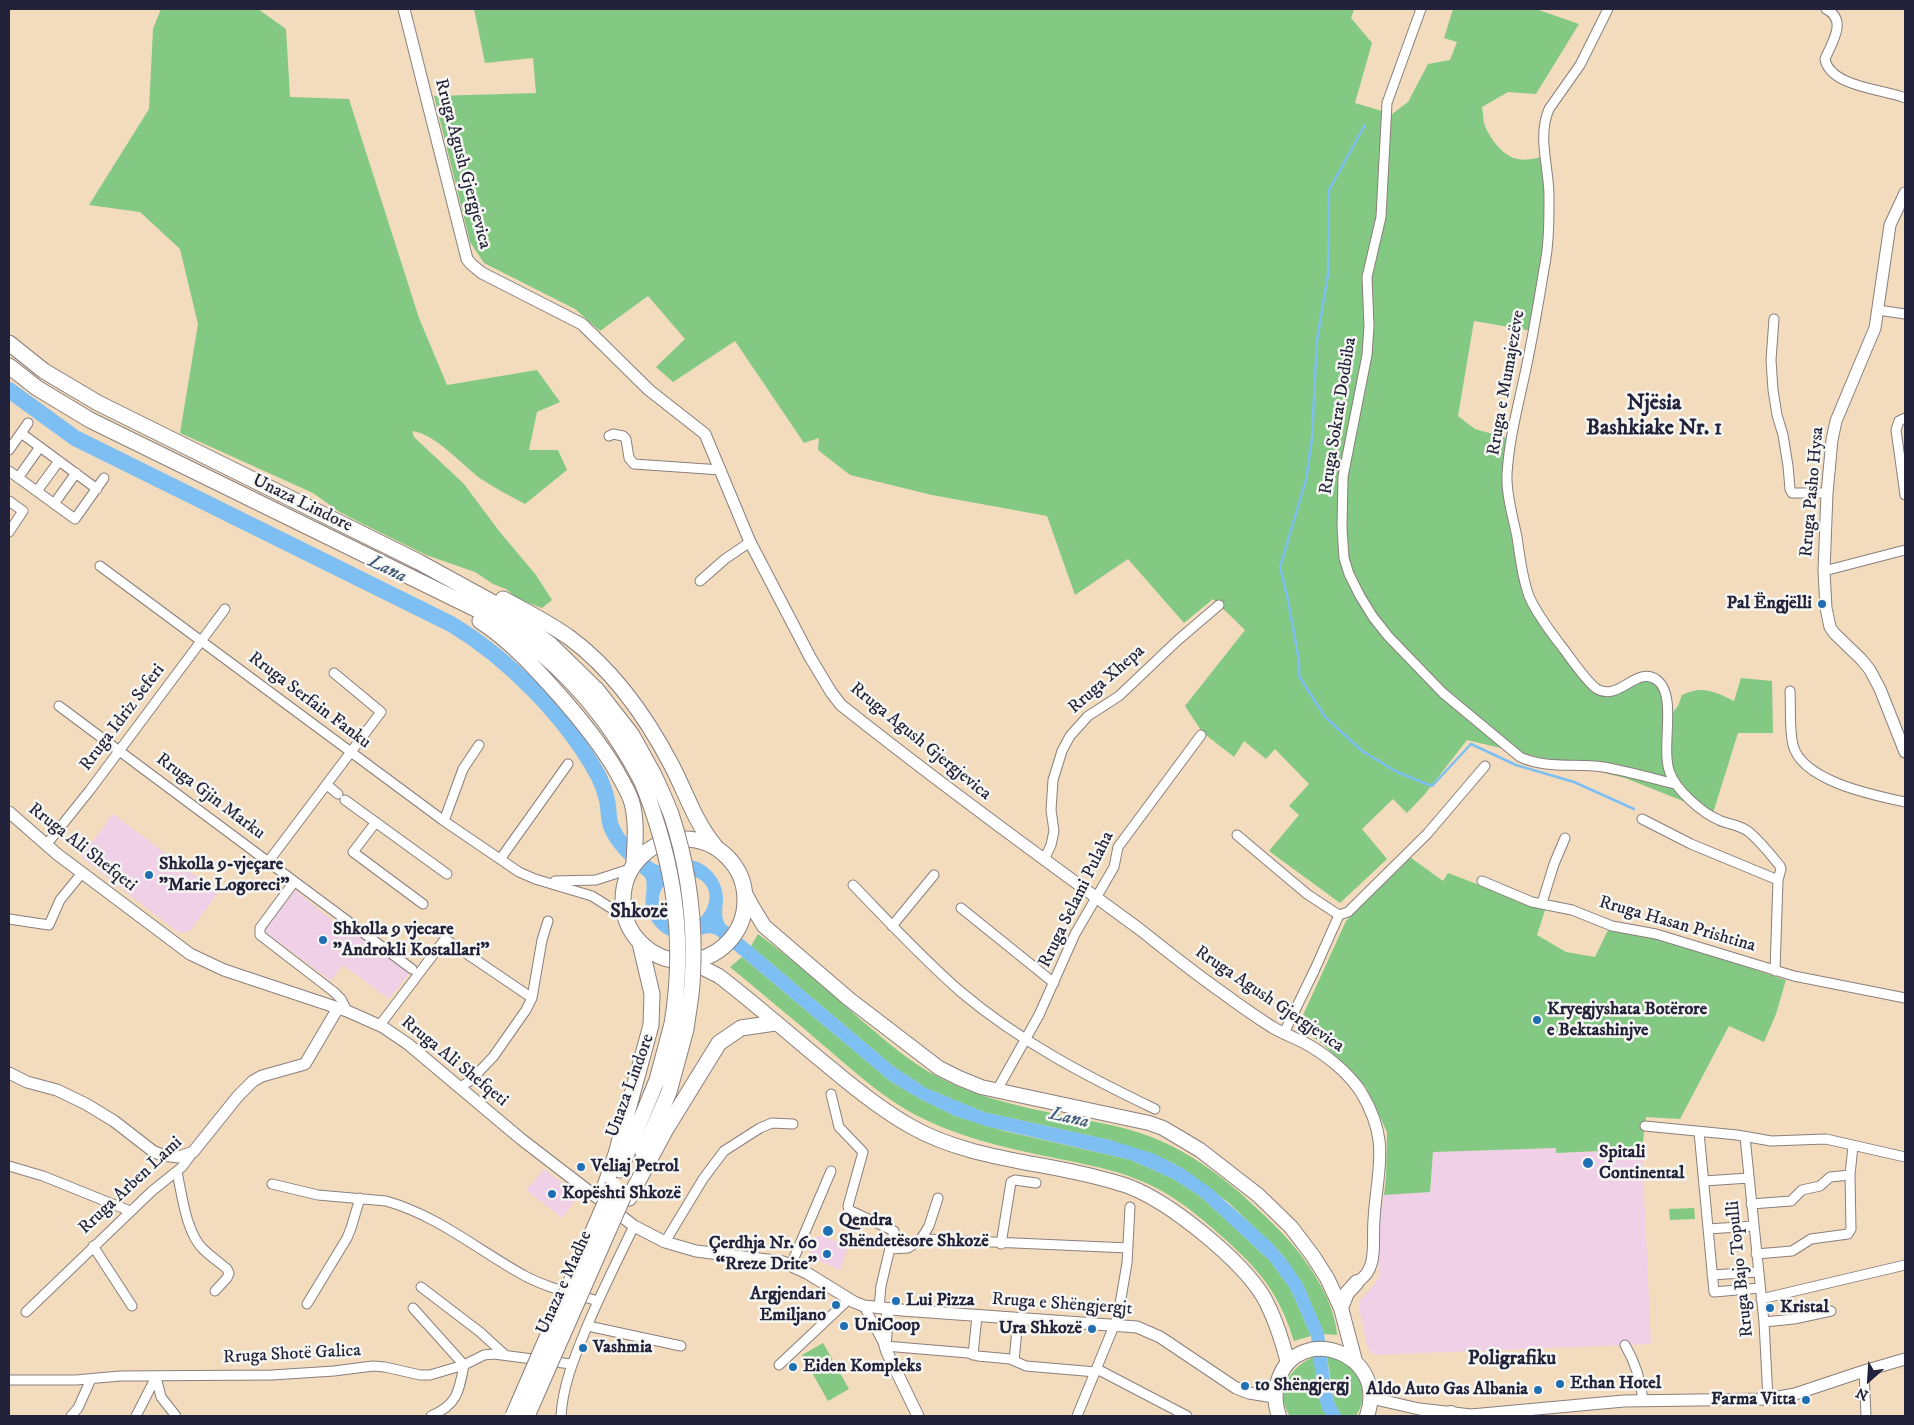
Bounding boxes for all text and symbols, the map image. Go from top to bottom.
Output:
street label: Rruga Agush Gjergjevica [429,76,495,252]
street label: Rruga e Mumajezëve [1484,309,1530,457]
street label: Rruga Sokrat Dodbiba [1316,336,1362,496]
district label: Njësia Bashkiake Nr. 1 [1586,391,1722,442]
street label: Rruga Pasho Hysa [1797,426,1829,558]
street label: Unaza Lindore [248,470,356,538]
water label: Lana [364,551,410,589]
place label: Pal Ëngjëlli [1726,593,1812,615]
marker: Pal Ëngjëlli [1816,598,1828,610]
street label: Rruga Xhepa [1064,641,1150,719]
street label: Rruga Serfain Fanku [244,648,374,754]
street label: Rruga Idriz Seferi [76,660,170,776]
street label: Rruga Agush Gjergjevica [845,678,995,806]
street label: Rruga Gjin Marku [151,749,269,845]
street label: Rruga Ali Shefqeti [23,799,141,897]
street label: Rruga Selami Pulaha [1035,828,1119,972]
place label: Shkolla 9-vjeçare "Marie Logoreci" [159,854,289,896]
marker: Shkolla 9-vjeçare "Marie Logoreci" [143,869,155,881]
street label: Rruga Hasan Prishtina [1596,892,1758,958]
district label: Shkozë [610,901,668,925]
place label: Shkolla 9 vjecare "Androkli Kostallari" [333,919,489,962]
marker: Shkolla 9 vjecare "Androkli Kostallari" [317,934,329,946]
street label: Rruga Agush Gjergjevica [1190,942,1348,1058]
place label: Kryegjyshata Botërore e Bektashinjve [1547,999,1707,1042]
street label: Rruga Ali Shefqeti [396,1012,512,1112]
marker: Kryegjyshata Botërore e Bektashinjve [1531,1014,1543,1026]
street label: Unaza Lindore [602,1031,660,1141]
water label: Lana [1047,1103,1091,1135]
street label: Rruga Arben Lami [75,1133,187,1239]
place label: Spitali Continental [1599,1142,1684,1184]
place label: Veliaj Petrol [591,1156,679,1178]
marker: Spitali Continental [1581,1156,1595,1170]
marker: Veliaj Petrol [575,1161,587,1173]
place label: Kopështi Shkozë [562,1183,681,1205]
marker: Kopështi Shkozë [546,1188,558,1200]
street label: Rruga Bajo Topulli [1723,1200,1759,1338]
place label: Qendra Shëndetësore Shkozë [839,1210,989,1252]
marker: Qendra Shëndetësore Shkozë [821,1224,835,1238]
street label: Unaza e Madhe [533,1228,597,1338]
place label: Çerdhja Nr. 60 “Rreze Drite” [709,1233,817,1276]
marker: Çerdhja Nr. 60 “Rreze Drite” [821,1248,833,1260]
place label: Argjendari Emiljano [750,1284,826,1326]
street label: Rruga e Shëngjergjt [991,1289,1133,1321]
place label: Lui Pizza [906,1290,975,1312]
marker: Lui Pizza [890,1295,902,1307]
place label: Kristal [1780,1297,1829,1319]
marker: Argjendari Emiljano [830,1299,842,1311]
marker: Kristal [1764,1302,1776,1314]
place label: UniCoop [854,1315,920,1337]
place label: Ura Shkozë [999,1318,1082,1340]
marker: UniCoop [838,1320,850,1332]
marker: Ura Shkozë [1086,1323,1098,1335]
place label: Vashmia [593,1337,652,1359]
street label: Rruga Shotë Galica [223,1341,361,1369]
marker: Vashmia [577,1342,589,1354]
district label: Poligrafiku [1468,1348,1556,1372]
north arrow [1844,1355,1894,1405]
place label: Eiden Kompleks [803,1356,922,1378]
marker: Eiden Kompleks [787,1361,799,1373]
place label: Ethan Hotel [1570,1373,1661,1395]
place label: to Shëngjergj [1255,1375,1349,1397]
marker: Ethan Hotel [1554,1378,1566,1390]
place label: Aldo Auto Gas Albania [1366,1379,1528,1401]
marker: to Shëngjergj [1239,1380,1251,1392]
text: N [1853,1383,1872,1404]
marker: Aldo Auto Gas Albania [1532,1384,1544,1396]
place label: Farma Vitta [1711,1389,1796,1411]
marker: Farma Vitta [1800,1394,1812,1406]

